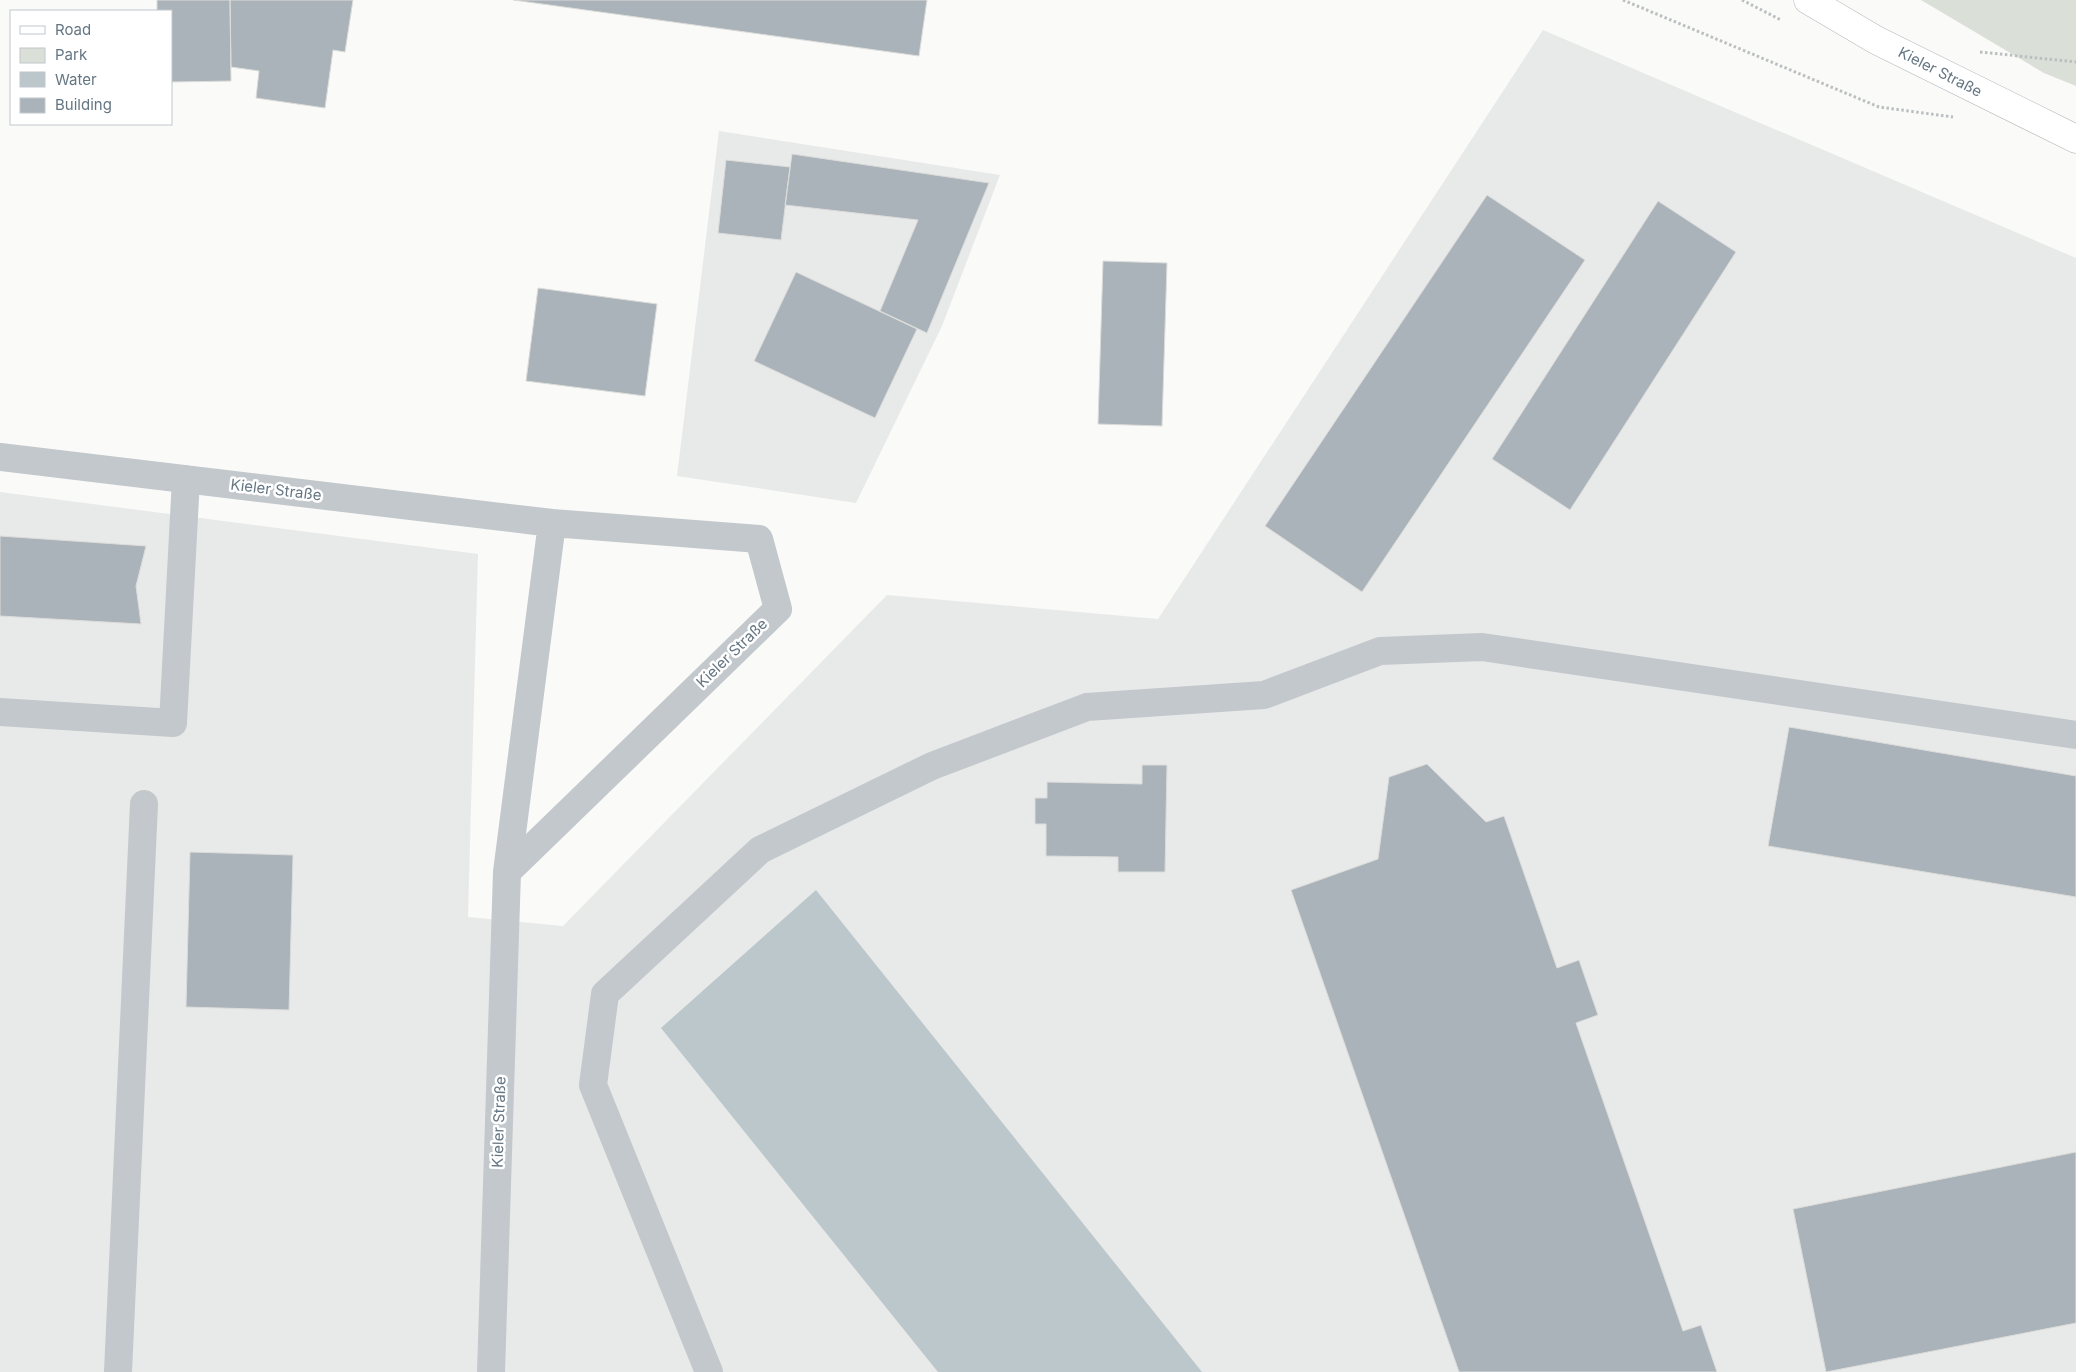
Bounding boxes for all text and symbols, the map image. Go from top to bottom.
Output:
legend [10,10,172,125]
text: Road [55,20,91,39]
street label: Kieler Straße [1895,42,1985,101]
text: Park [55,45,88,64]
text: Water [55,70,97,89]
text: Building [55,95,112,114]
street label: Kieler Straße [229,474,323,505]
street label: Kieler Straße [692,614,771,691]
street label: Kieler Straße [487,1076,510,1168]

